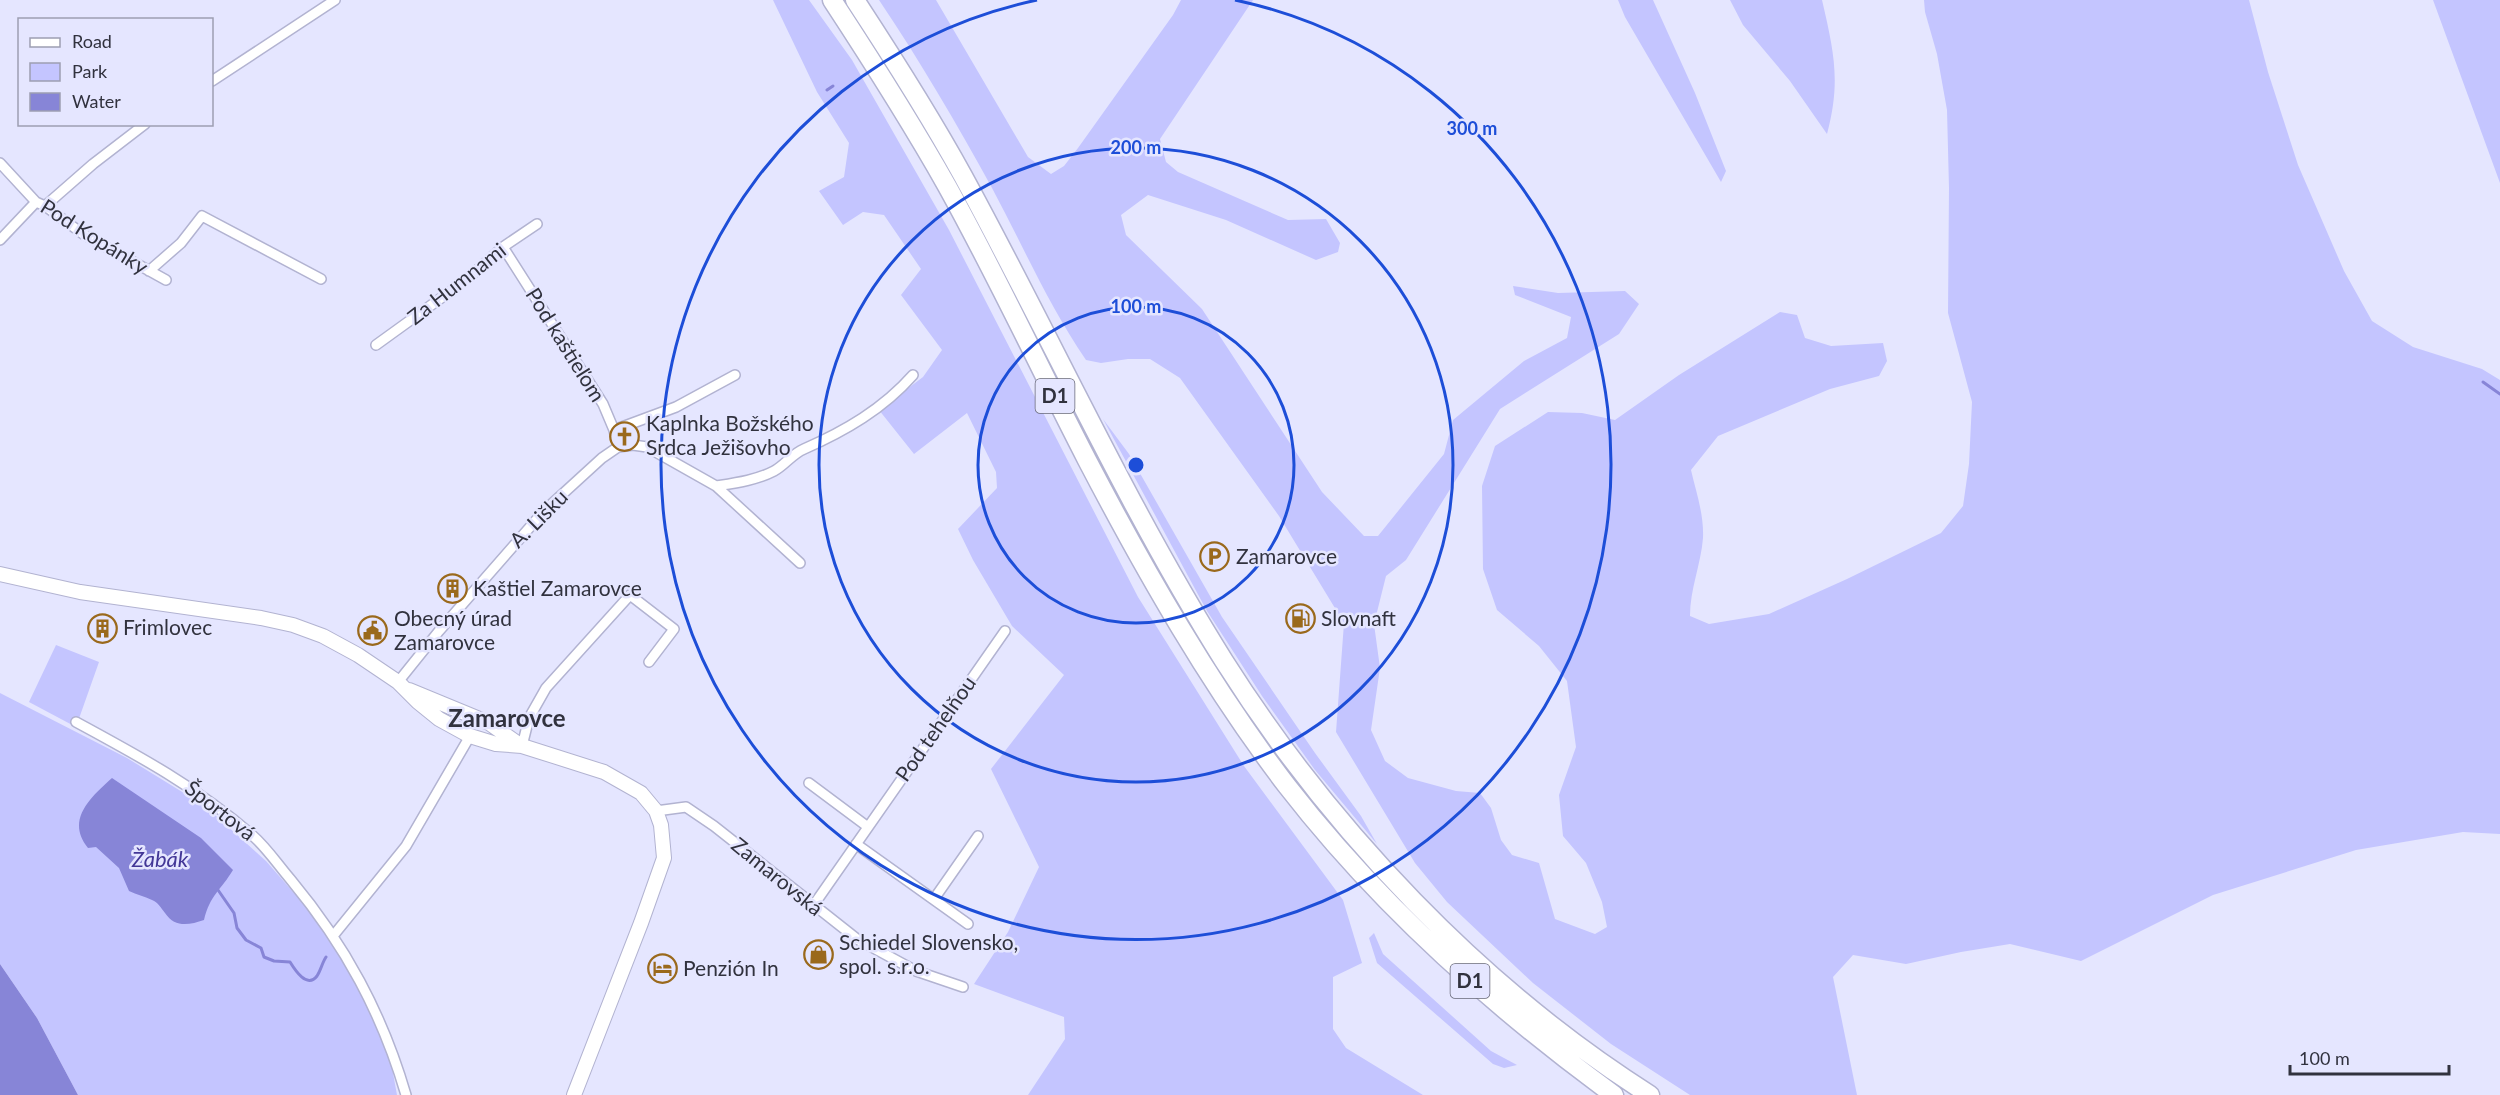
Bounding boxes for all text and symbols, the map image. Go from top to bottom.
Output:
legend [18,18,213,126]
text: Road [72,30,112,52]
text: Park [72,60,108,82]
text: Water [72,90,121,112]
text: 300 m [1447,117,1497,139]
text: 200 m [1111,136,1161,158]
street label: Pod Kopánky [37,193,153,279]
street label: Za Humnami [402,237,510,329]
street label: Pod kaštieľom [521,283,611,406]
text: 100 m [1111,295,1161,317]
road number: D1 [1036,379,1074,413]
place label: Kaplnka Božského Srdca Ježišovho [646,410,814,459]
church icon: Kaplnka Božského Srdca Ježišovho [609,420,641,452]
centre of rings [1126,455,1146,475]
street label: A. Lišku [504,484,572,552]
parking icon: Zamarovce [1199,541,1231,573]
place label: Zamarovce [1236,543,1337,568]
building icon: Kaštiel Zamarovce [436,573,468,605]
place label: Kaštiel Zamarovce [473,575,642,600]
fuel station icon: Slovnaft [1284,603,1316,635]
place label: Obecný úrad Zamarovce [394,605,512,654]
place label: Slovnaft [1321,605,1397,630]
building icon: Frimlovec [86,612,118,644]
place label: Frimlovec [123,614,212,639]
public building icon: Obecný úrad Zamarovce [357,615,389,647]
street label: Pod tehelňou [889,671,980,786]
district label: Zamarovce [448,703,566,732]
street label: Športová [181,775,261,845]
street label: Zamarovská [727,831,829,920]
water label: Žabák [131,845,189,872]
place label: Schiedel Slovensko, spol. s.r.o. [839,929,1018,978]
shop icon: Schiedel Slovensko, spol. s.r.o. [802,939,834,971]
hotel icon: Penzión In [646,953,678,985]
place label: Penzión In [683,955,779,980]
road number: D1 [1450,964,1490,998]
scale bar [2290,1038,2449,1076]
text: 100 m [2299,1047,2350,1069]

